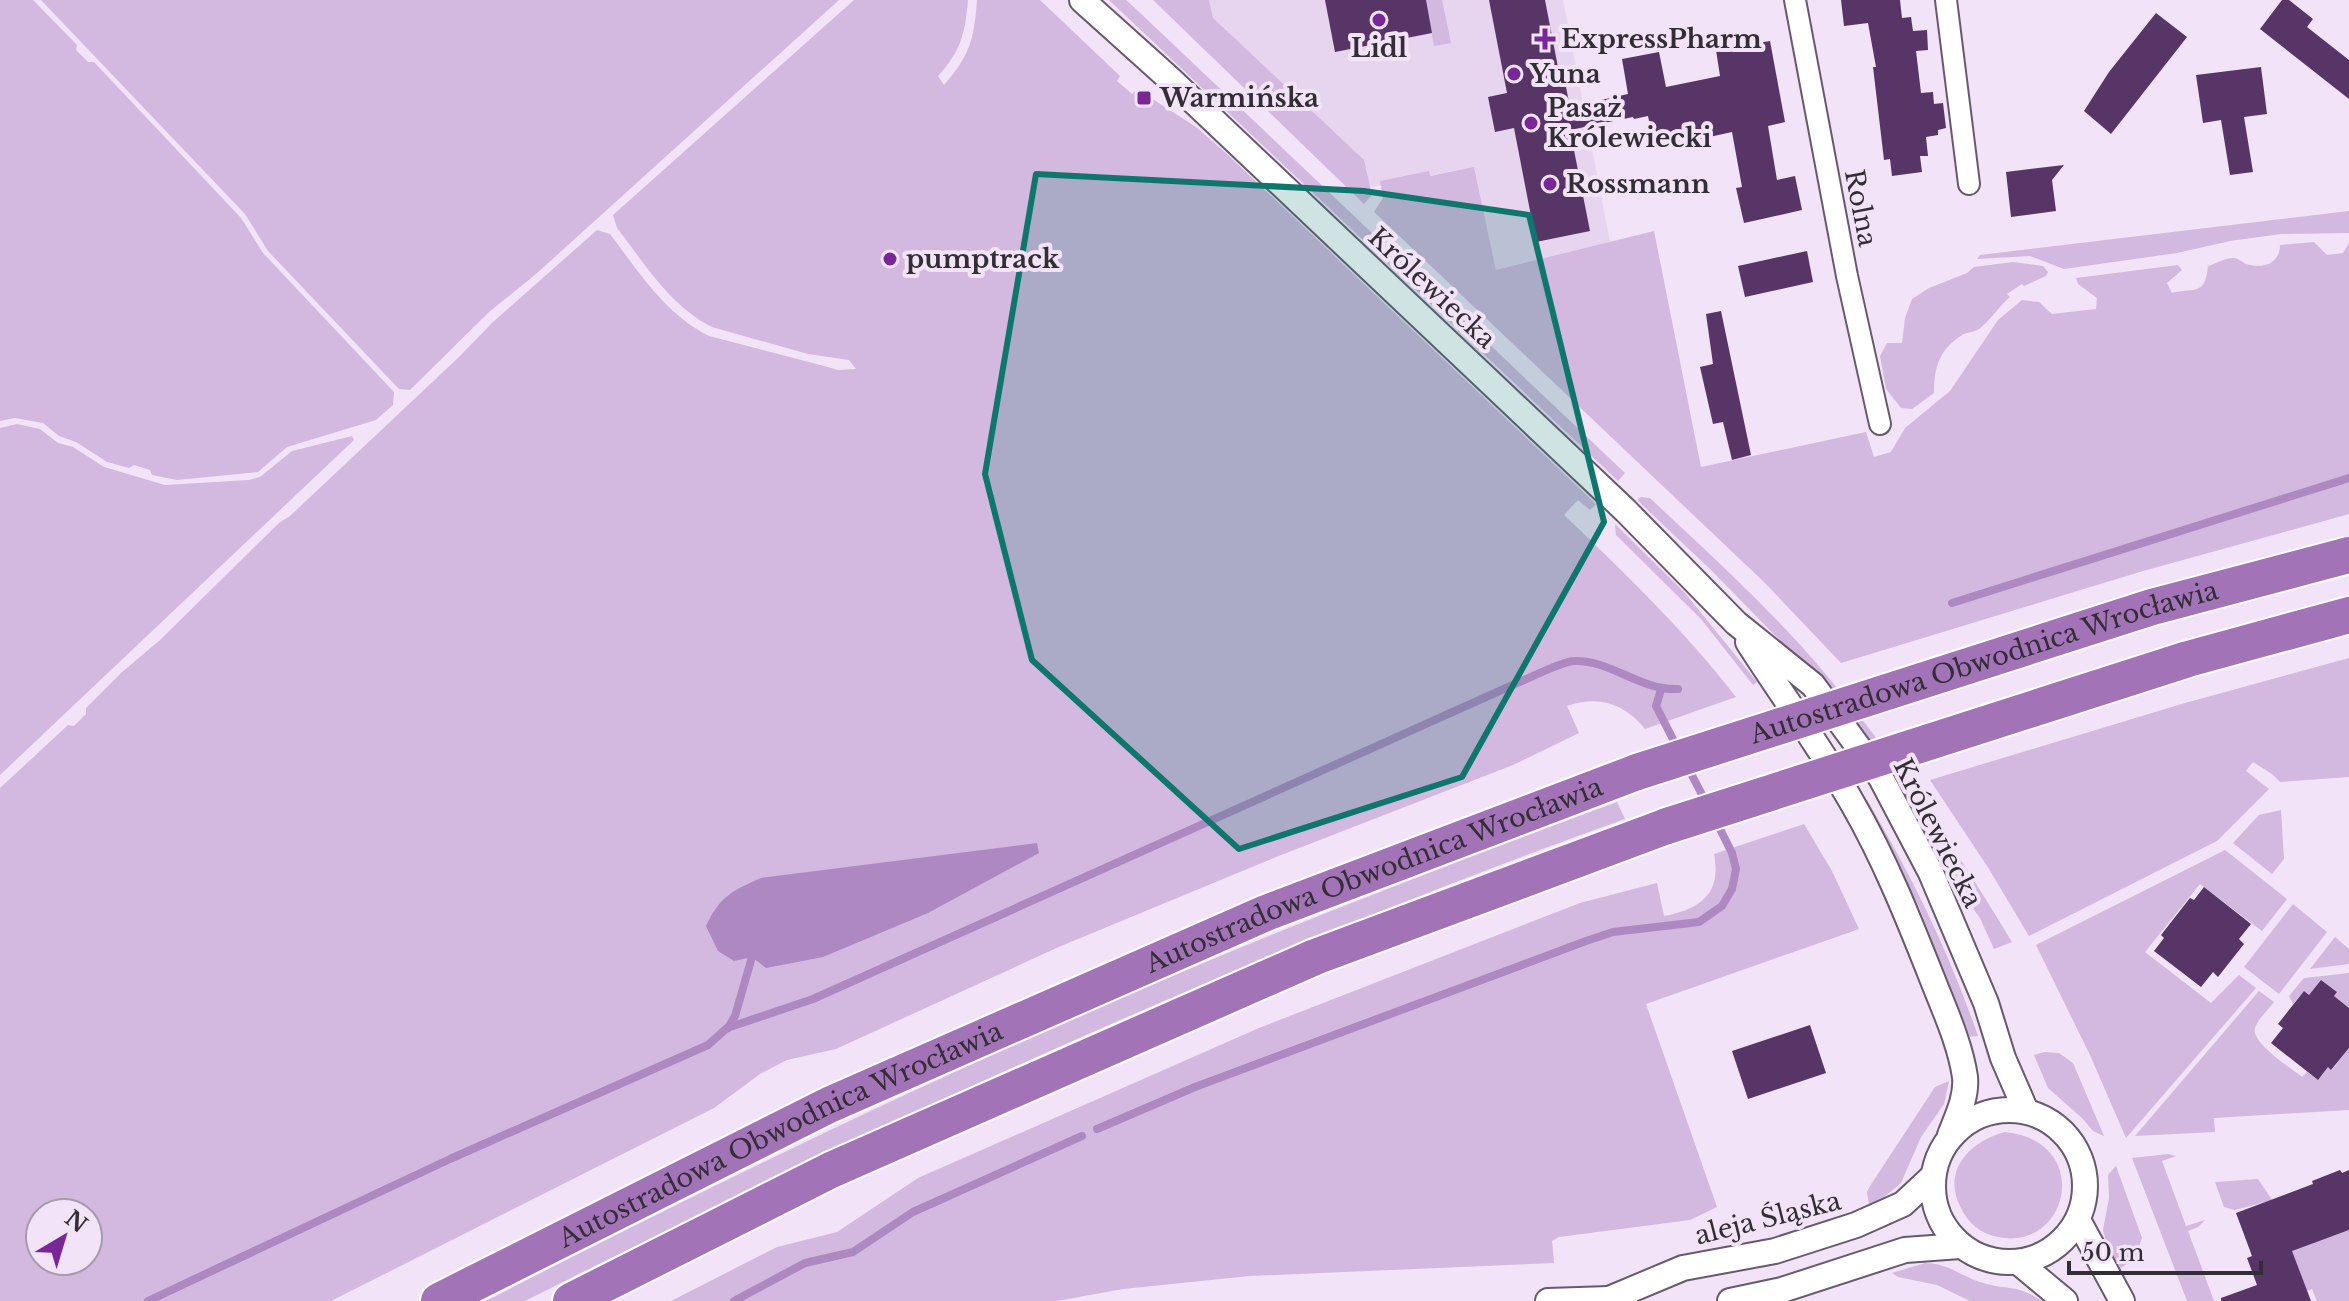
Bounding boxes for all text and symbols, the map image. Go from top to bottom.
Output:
marker: Lidl [1370,11,1388,29]
place label: ExpressPharm [1561,23,1762,55]
marker: ExpressPharm [1536,30,1554,48]
place label: Lidl [1351,32,1407,64]
place label: Yuna [1529,58,1601,90]
marker: Yuna [1505,65,1523,83]
place label: Warmińska [1159,82,1319,114]
marker: Warmińska [1135,89,1153,107]
place label: Pasaż Królewiecki [1547,92,1712,154]
marker: Pasaż Królewiecki [1522,114,1540,132]
street label: Rolna [1838,167,1884,250]
place label: Rossmann [1566,168,1710,200]
marker: Rossmann [1541,175,1559,193]
street label: Królewiecka [1362,221,1503,356]
place label: pumptrack [906,243,1060,275]
marker: pumptrack [881,250,899,268]
street label: Autostradowa Obwodnica Wrocławia [1745,574,2222,751]
street label: Królewiecka [1887,753,1989,913]
street label: Autostradowa Obwodnica Wrocławia [1139,770,1607,980]
street label: Autostradowa Obwodnica Wrocławia [552,1015,1008,1255]
street label: aleja Śląska [1692,1184,1845,1252]
north arrow [24,1197,104,1277]
text: N [60,1205,93,1239]
scale bar [2069,1225,2261,1275]
text: 50 m [2081,1238,2145,1267]

